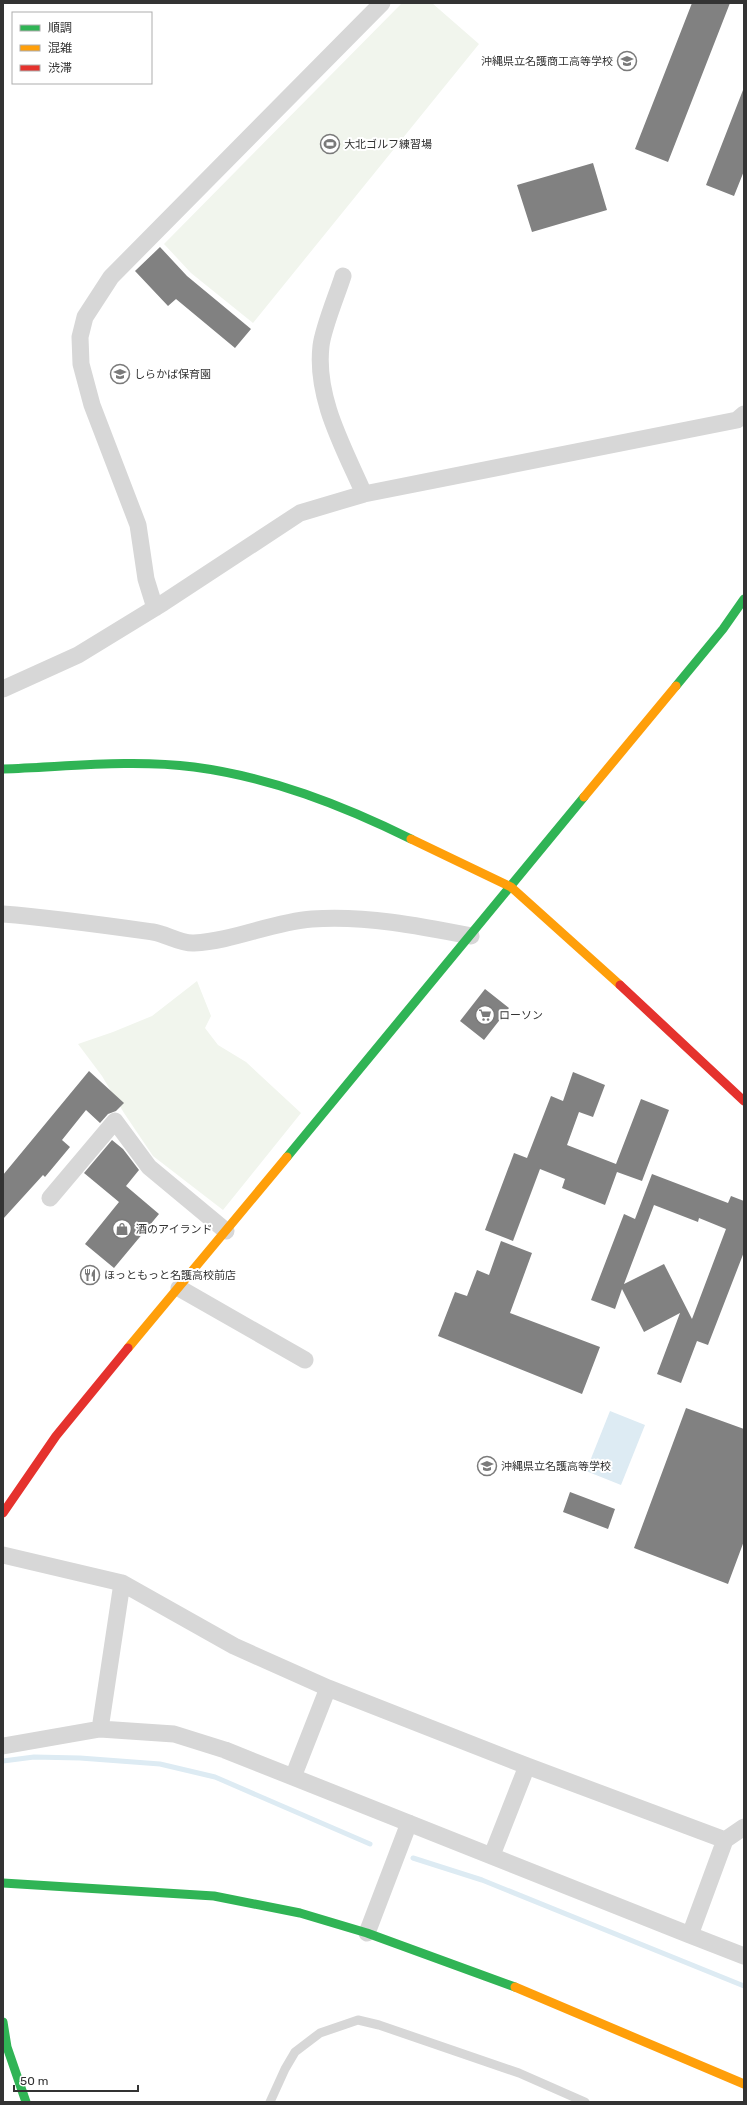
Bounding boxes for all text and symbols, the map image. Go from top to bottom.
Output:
legend [12,12,152,84]
text: 順調 [48,21,72,35]
text: 混雑 [48,41,72,55]
school or university icon: 沖縄県立名護商工高等学校 [616,50,638,72]
place label: 沖縄県立名護商工高等学校 [481,55,613,68]
text: 渋滞 [48,61,72,75]
sports icon: 大北ゴルフ練習場 [319,133,341,155]
place label: 大北ゴルフ練習場 [344,138,432,151]
school or university icon: しらかば保育園 [109,363,131,385]
place label: しらかば保育園 [134,368,211,381]
supermarket icon: ローソン [474,1004,496,1026]
place label: ローソン [499,1009,543,1022]
shop icon: 酒のアイランド [111,1218,133,1240]
place label: 酒のアイランド [136,1223,212,1236]
restaurant icon: ほっともっと名護高校前店 [79,1264,101,1286]
place label: ほっともっと名護高校前店 [104,1269,236,1282]
school or university icon: 沖縄県立名護高等学校 [476,1455,498,1477]
place label: 沖縄県立名護高等学校 [501,1460,611,1473]
scale bar [14,2067,138,2093]
text: 50 m [20,2074,48,2088]

